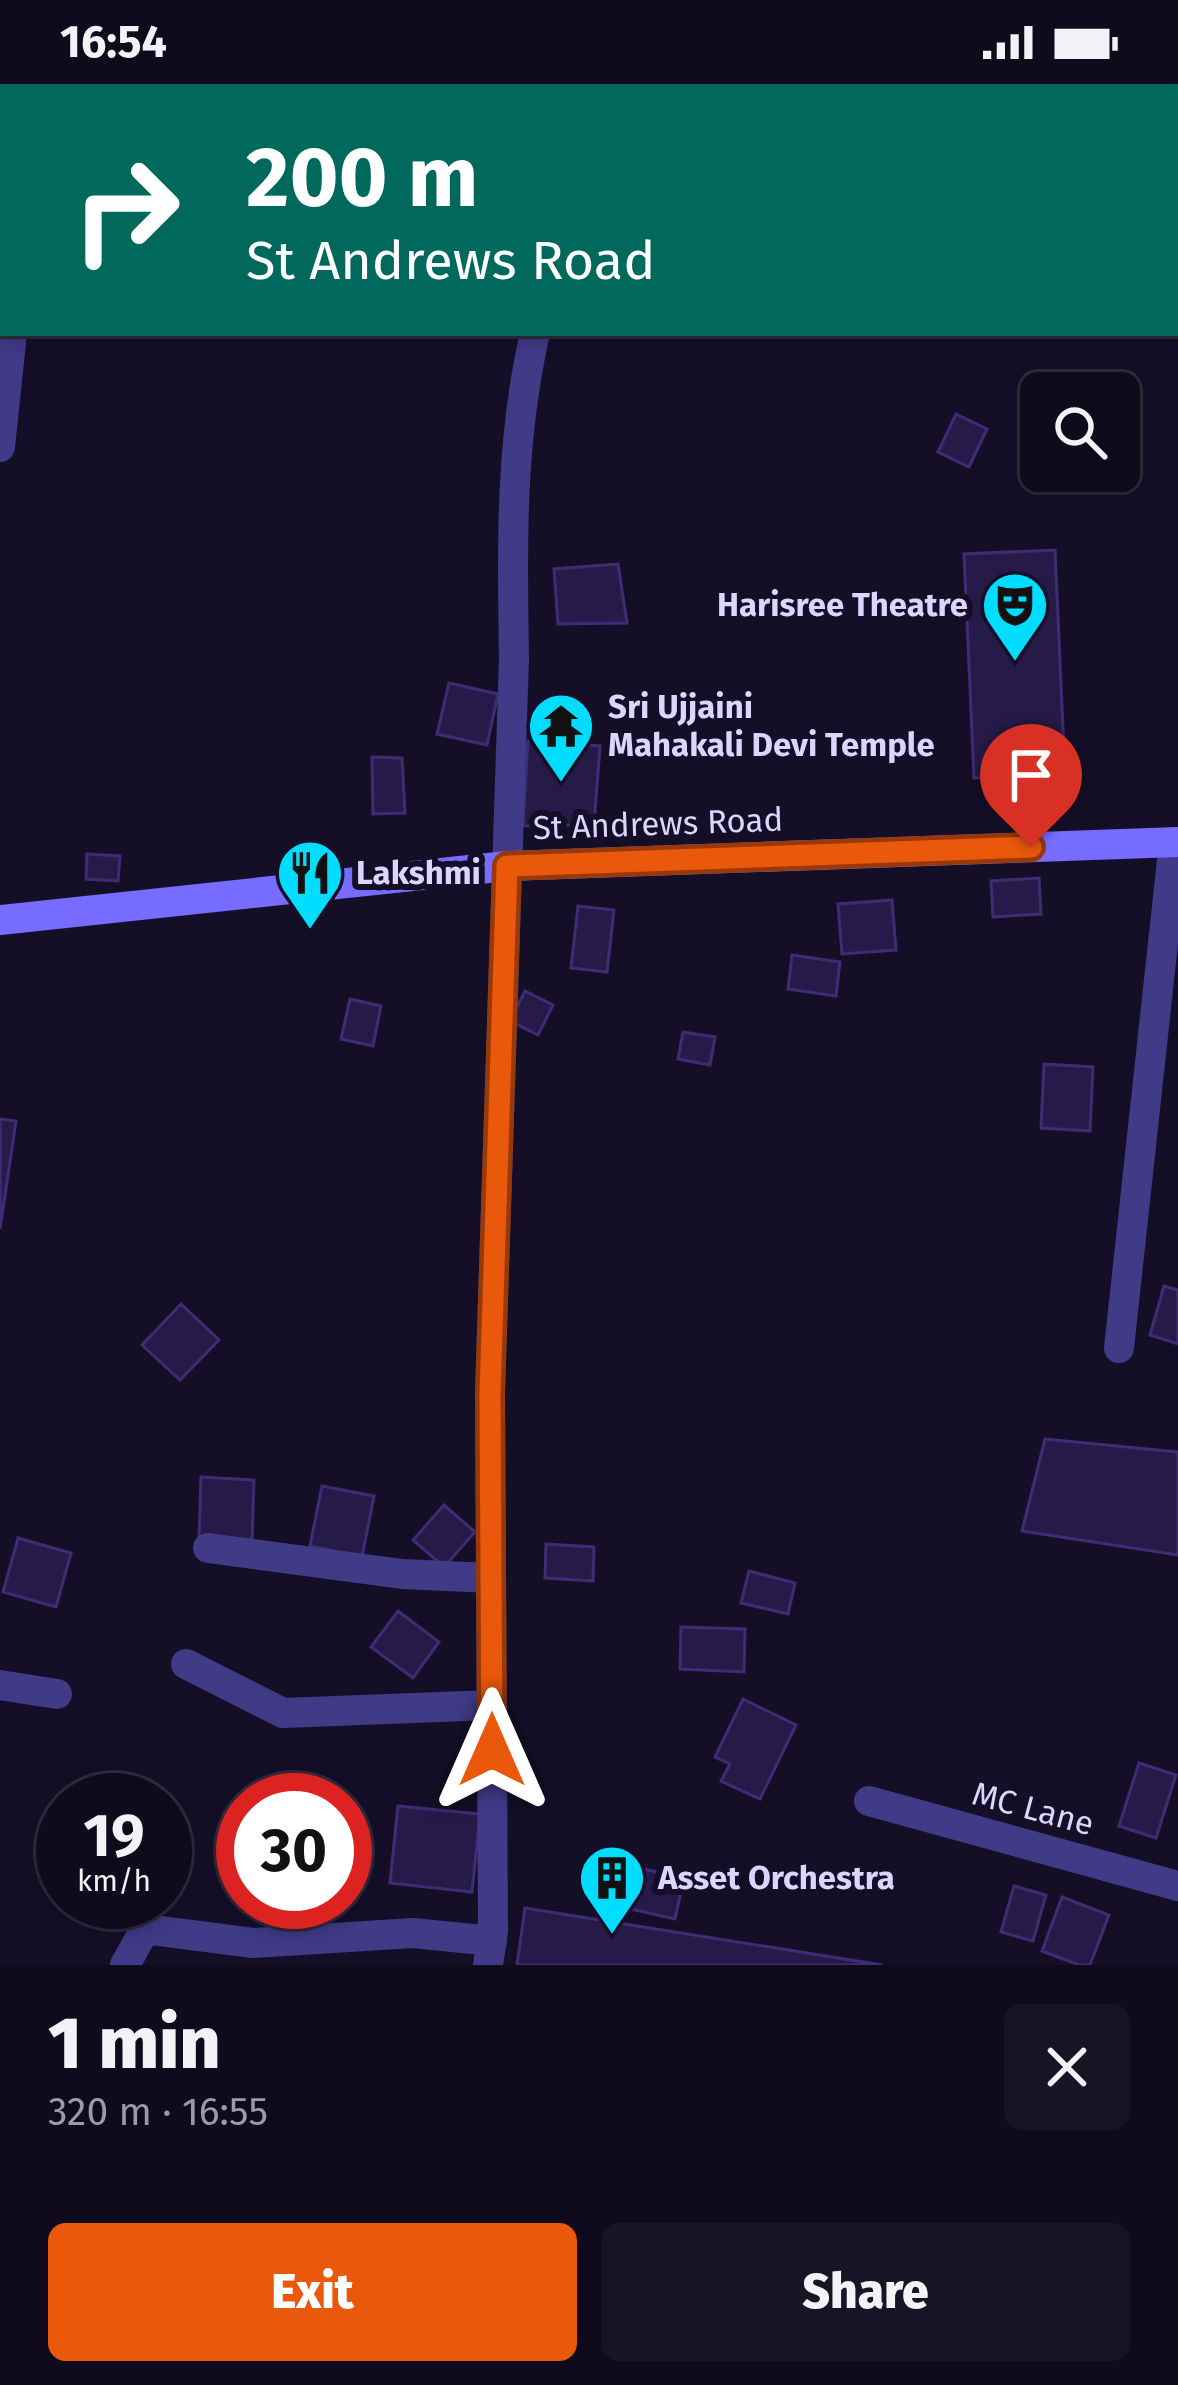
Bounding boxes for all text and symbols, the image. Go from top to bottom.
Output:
text: 16:54 [60,15,167,69]
text: 200 m [246,127,479,228]
icon: right [48,132,204,288]
text: St Andrews Road [246,229,656,293]
map controls [1020,372,1140,492]
button: search [1020,372,1140,492]
theatre icon: Harisree Theatre [980,570,1050,664]
place label: Harisree Theatre [717,585,968,625]
place label: Sri Ujjaini Mahakali Devi Temple [608,687,935,765]
temple icon: Sri Ujjaini Mahakali Devi Temple [526,691,596,785]
pin [980,724,1082,847]
icon: arrive [998,742,1064,808]
street label: St Andrews Road [532,800,784,848]
restaurant icon: Lakshmi [275,838,345,932]
place label: Lakshmi [356,853,481,893]
position arrow [429,1687,555,1813]
speed limit sign: 30 [216,1773,372,1929]
street label: MC Lane [968,1774,1098,1844]
text: 19 [83,1800,145,1872]
building icon: Asset Orchestra [577,1843,647,1937]
place label: Asset Orchestra [657,1858,895,1898]
text: km/h [77,1863,151,1899]
text: 1 min [48,2001,221,2087]
button: close [1004,2004,1130,2130]
text: 320 m · 16:55 [48,2089,268,2135]
button: Exit [48,2223,577,2361]
button: Share [601,2223,1130,2361]

